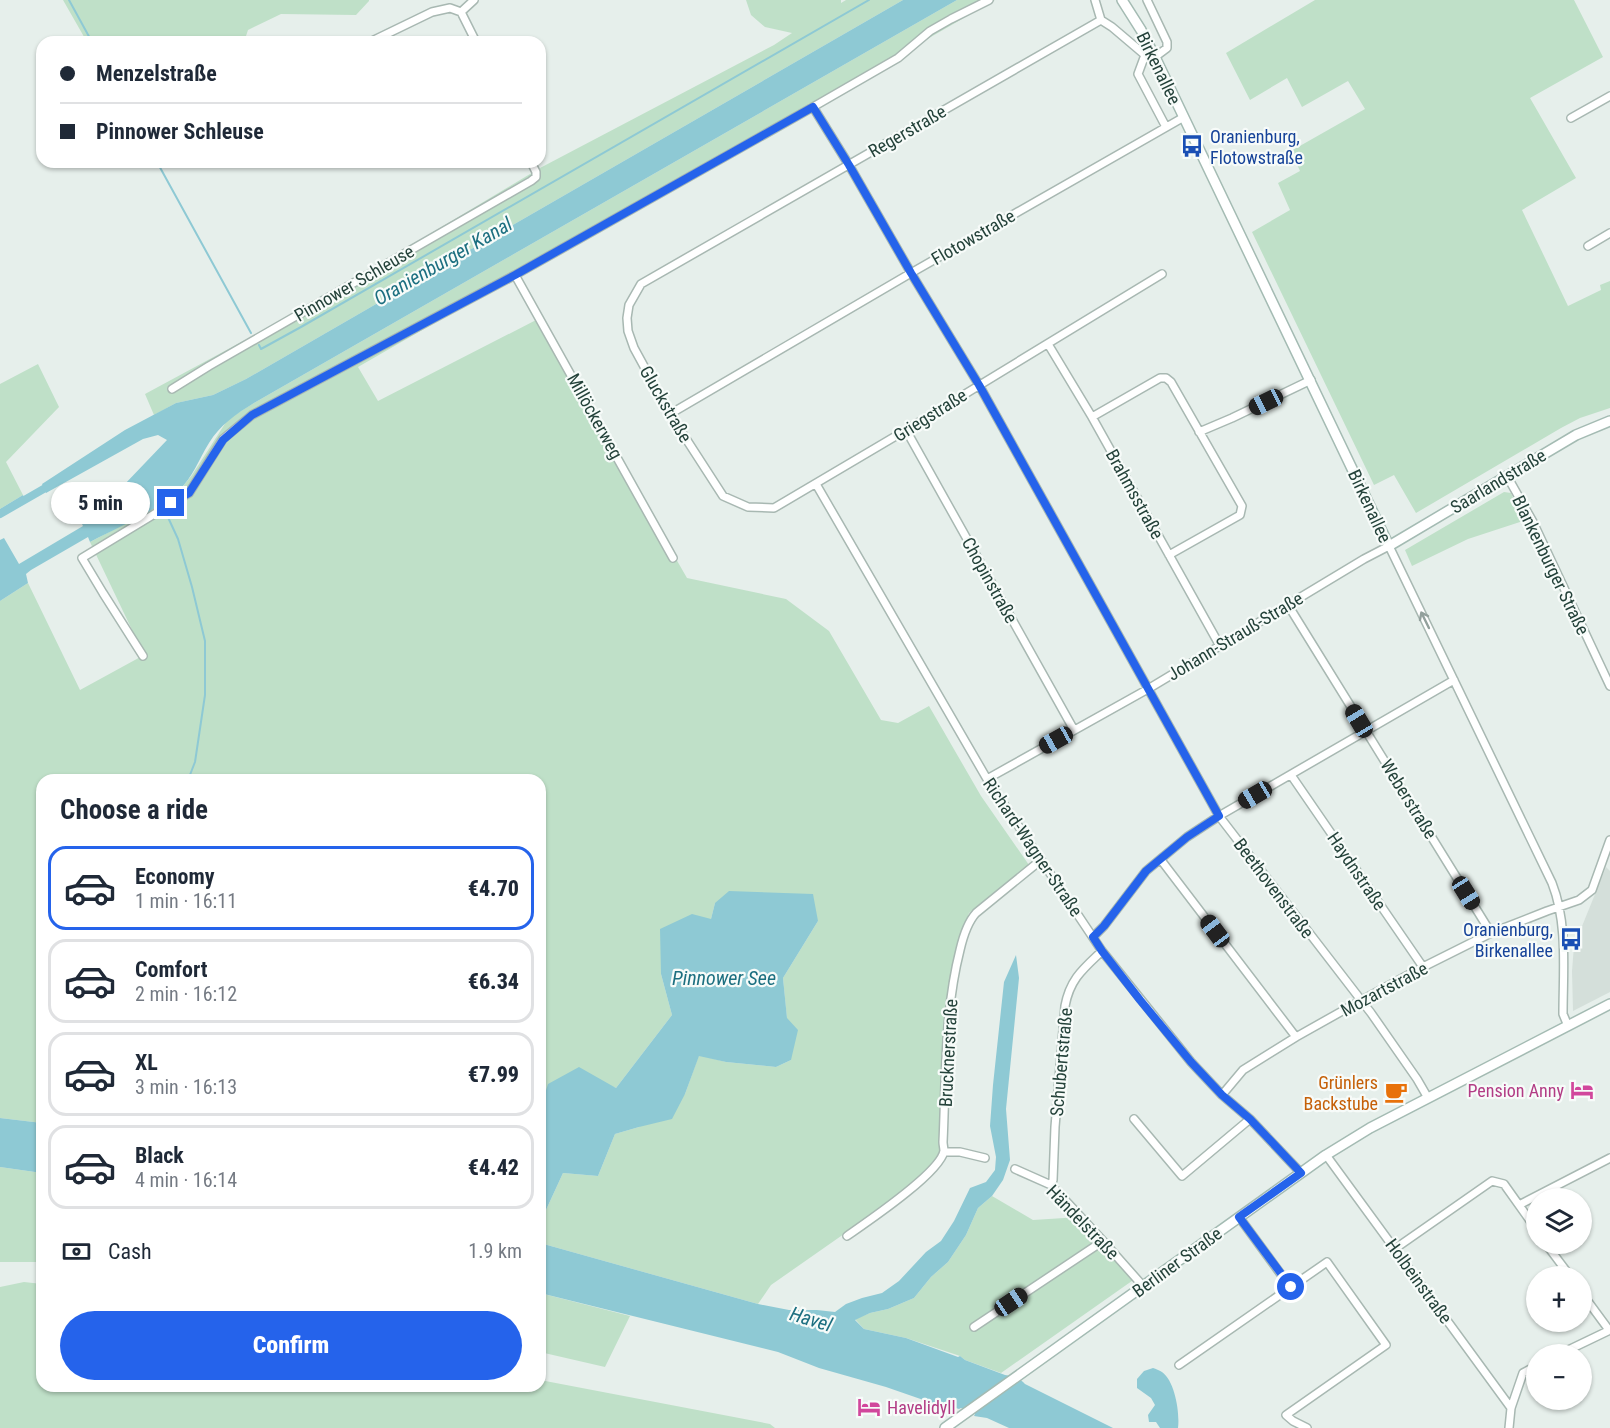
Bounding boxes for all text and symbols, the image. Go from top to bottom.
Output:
street label: Birkenallee [1132,28,1186,108]
text: Menzelstraße [96,61,217,86]
street label: Regerstraße [865,100,949,162]
text: Pinnower Schleuse [96,119,264,144]
place label: Oranienburg, Flotowstraße [1210,126,1303,168]
bus stop icon: Oranienburg, Flotowstraße [1179,133,1205,159]
street label: Flotowstraße [928,205,1018,269]
water label: Oranienburger Kanal [370,211,517,310]
street label: Pinnower Schleuse [290,240,418,326]
street label: Gluckstraße [636,362,696,446]
street label: Millöckerweg [563,370,627,462]
street label: Griegstraße [889,384,971,446]
car [1246,386,1286,418]
street label: Saarlandstraße [1446,444,1550,518]
street label: Brahmsstraße [1102,446,1168,542]
street label: Birkenallee [1344,466,1396,546]
callout: 5 min [51,482,150,524]
route end [157,489,184,516]
text: 5 min [78,491,123,515]
street label: Blankenburger Straße [1508,492,1594,638]
street label: Chopinstraße [958,533,1022,627]
street label: Johann-Strauß-Straße [1164,587,1306,685]
one-way arrow [1418,611,1430,629]
car [1342,701,1376,741]
car [1036,723,1076,757]
street label: Weberstraße [1376,755,1442,843]
street label: Richard-Wagner-Straße [979,774,1087,920]
car [1235,778,1275,812]
text: Choose a ride [60,794,208,826]
street label: Haydnstraße [1323,828,1391,914]
street label: Beethovenstraße [1230,834,1318,942]
icon: car [63,861,117,915]
text: Economy [135,864,215,889]
car [1449,873,1483,913]
text: €4.70 [468,876,519,901]
text: 1 min · 16:11 [135,889,237,913]
car [1197,911,1233,951]
place label: Oranienburg, Birkenallee [1463,919,1553,961]
bus stop icon: Oranienburg, Birkenallee [1558,926,1584,952]
icon: car [63,954,117,1008]
text: Comfort [135,957,208,982]
street label: Mozartstraße [1337,957,1431,1021]
water label: Pinnower See [672,966,776,990]
text: €6.34 [468,969,519,994]
text: 2 min · 16:12 [135,982,237,1006]
street label: Brucknerstraße [935,998,961,1108]
street label: Schubertstraße [1046,1007,1076,1117]
icon: car [63,1047,117,1101]
text: XL [135,1050,158,1075]
text: €7.99 [468,1062,519,1087]
place label: Grünlers Backstube [1304,1072,1378,1114]
text: 3 min · 16:13 [135,1075,237,1099]
hotel icon: Pension Anny [1569,1077,1595,1103]
cafe icon: Grünlers Backstube [1383,1079,1409,1105]
place label: Pension Anny [1467,1080,1564,1101]
icon: car [63,1140,117,1194]
text: Black [135,1143,184,1168]
text: €4.42 [468,1155,519,1180]
text: 4 min · 16:14 [135,1168,237,1192]
street label: Händelstraße [1042,1180,1124,1264]
map controls [1526,1188,1592,1410]
button: layers [1526,1188,1592,1254]
street label: Berliner Straße [1128,1223,1226,1301]
icon: cash [60,1235,93,1268]
street label: Holbeinstraße [1381,1235,1457,1327]
text: Cash [108,1239,152,1264]
text: 1.9 km [468,1239,522,1263]
button: + [1526,1266,1592,1332]
route start [1277,1273,1304,1300]
car [991,1284,1031,1320]
water label: Havel [787,1301,836,1337]
button: Confirm [60,1311,522,1380]
button: − [1526,1344,1592,1410]
hotel icon: Havelidyll [856,1394,882,1420]
place label: Havelidyll [887,1397,956,1418]

